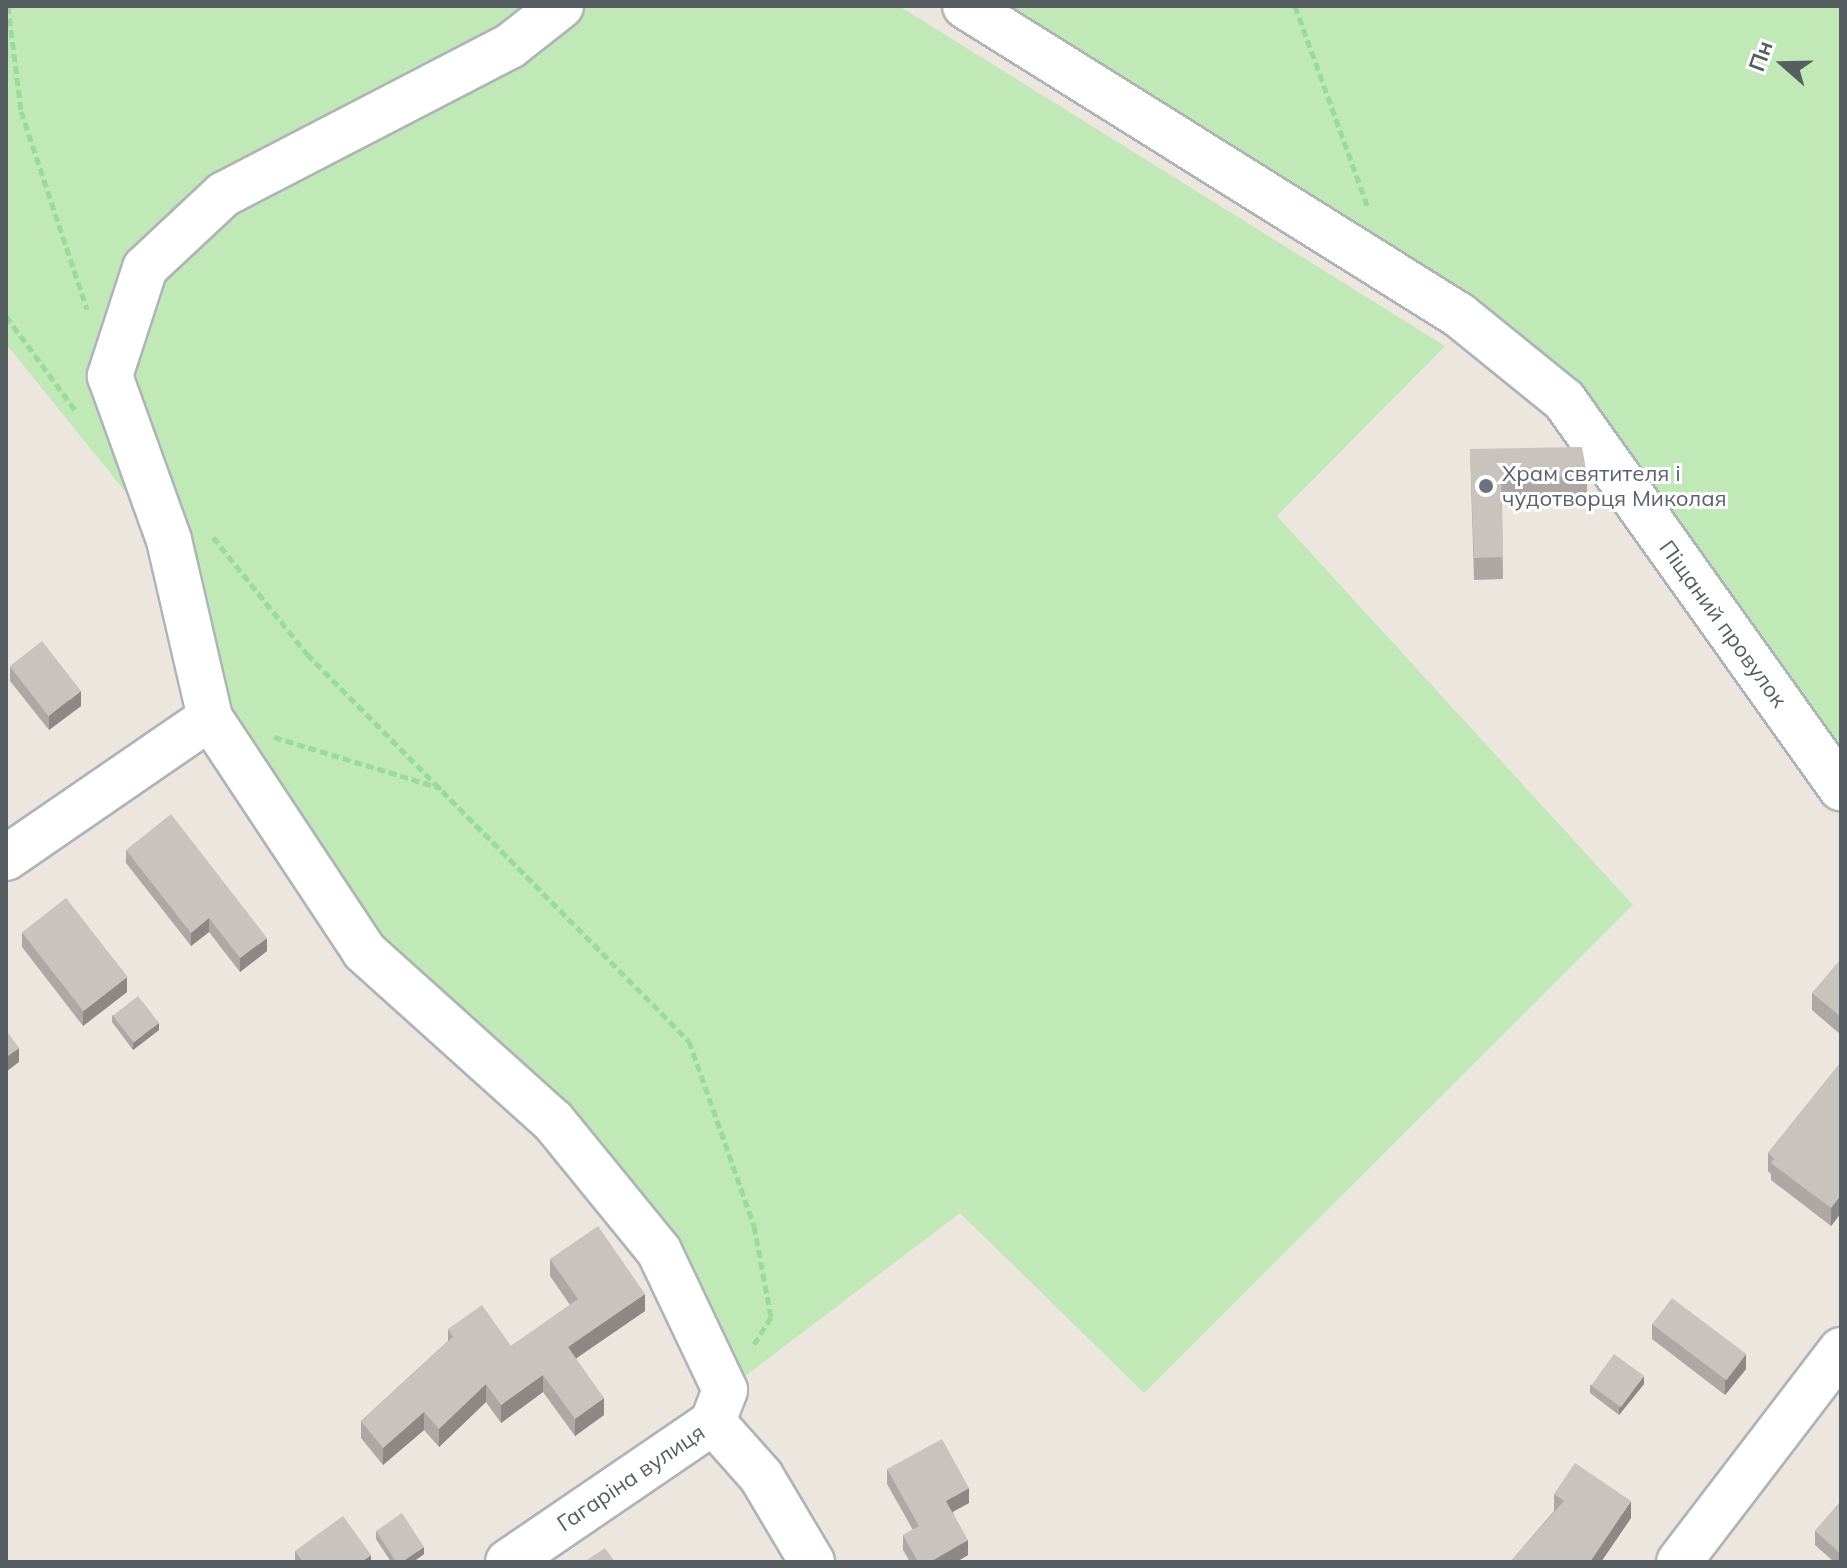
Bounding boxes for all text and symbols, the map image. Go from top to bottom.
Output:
north arrow [1743,24,1823,104]
text: Пн [1742,37,1779,75]
place label: Храм святителя і чудотворця Миколая [1502,460,1727,512]
marker: Храм святителя і чудотворця Миколая [1477,477,1495,495]
street label: Піщаний провулок [1654,535,1792,713]
street label: Гагаріна вулиця [552,1419,710,1537]

